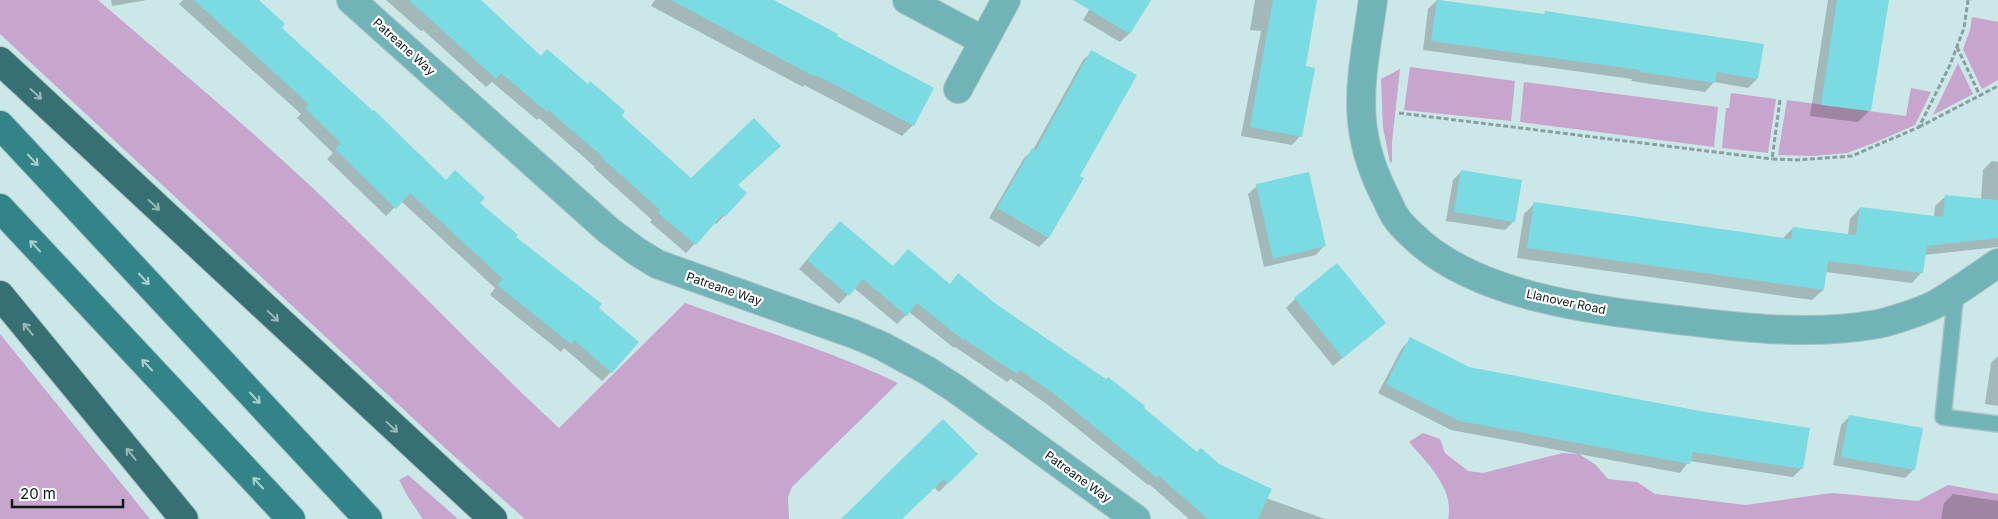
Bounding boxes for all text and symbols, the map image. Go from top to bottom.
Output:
street label: Patreane Way [370,15,439,79]
one-way arrow [29,88,42,100]
one-way arrow [27,154,39,167]
one-way arrow [148,199,161,211]
one-way arrow [29,240,41,253]
street label: Patreane Way [685,269,764,308]
one-way arrow [138,273,150,286]
street label: Llanover Road [1525,286,1607,317]
one-way arrow [267,310,279,322]
one-way arrow [22,322,33,335]
one-way arrow [141,358,153,371]
one-way arrow [249,392,261,404]
one-way arrow [386,421,398,433]
street label: Patreane Way [1042,447,1115,506]
one-way arrow [125,448,136,461]
scale bar [12,476,124,508]
one-way arrow [252,477,264,490]
text: 20 m [20,484,56,503]

